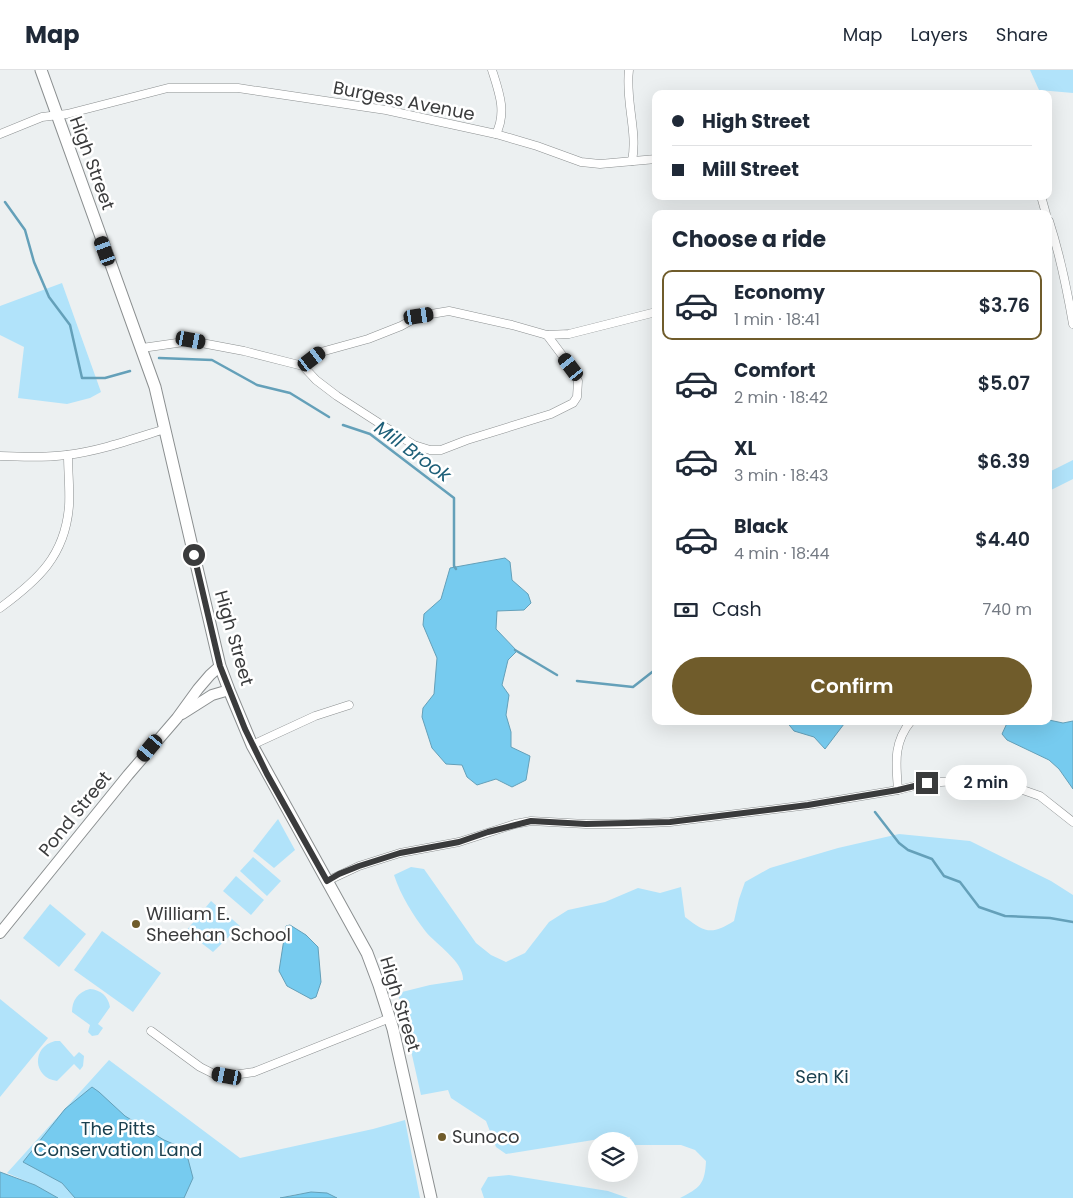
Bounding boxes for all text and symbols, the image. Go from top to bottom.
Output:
text: Map [25,18,80,51]
text: Map [843,22,883,47]
text: Layers [911,22,968,47]
text: Share [996,22,1048,47]
street label: Burgess Avenue [331,75,477,126]
text: High Street [702,108,810,135]
street label: High Street [64,112,121,213]
text: Mill Street [702,156,799,183]
text: Choose a ride [672,224,826,255]
car [92,234,117,268]
text: Economy [734,279,825,306]
icon: car [674,283,719,328]
text: $3.76 [979,292,1030,319]
car [403,306,434,326]
text: 1 min · 18:41 [734,308,820,331]
car [174,330,207,350]
car [295,344,328,374]
car [555,351,586,383]
text: Comfort [734,357,816,384]
icon: car [674,361,719,406]
text: $5.07 [978,370,1030,397]
text: 2 min · 18:42 [734,386,828,409]
water label: Mill Brook [369,414,458,489]
text: XL [734,435,757,462]
icon: car [674,439,719,484]
text: $6.39 [977,448,1030,475]
text: 3 min · 18:43 [734,464,828,487]
text: Black [734,513,788,540]
icon: car [674,517,719,562]
text: $4.40 [975,526,1030,553]
text: 4 min · 18:44 [734,542,830,565]
route start [183,544,205,566]
street label: High Street [209,587,260,688]
icon: cash [672,596,700,624]
text: Cash [712,596,762,623]
text: 740 m [982,598,1032,621]
button: Confirm [672,657,1032,715]
car [134,732,165,764]
street label: Pond Street [32,766,117,862]
callout: 2 min [944,766,1027,800]
text: 2 min [964,771,1008,794]
route end [916,772,938,794]
place label: William E. Sheehan School [146,901,291,947]
marker: William E. Sheehan School [130,918,142,930]
street label: High Street [374,953,427,1054]
park label: Sen Ki [795,1064,849,1089]
car [210,1066,243,1086]
park label: The Pitts Conservation Land [34,1116,202,1162]
place label: Sunoco [452,1124,520,1149]
marker: Sunoco [436,1131,448,1143]
map controls [588,1132,638,1182]
button: layers [588,1132,638,1182]

